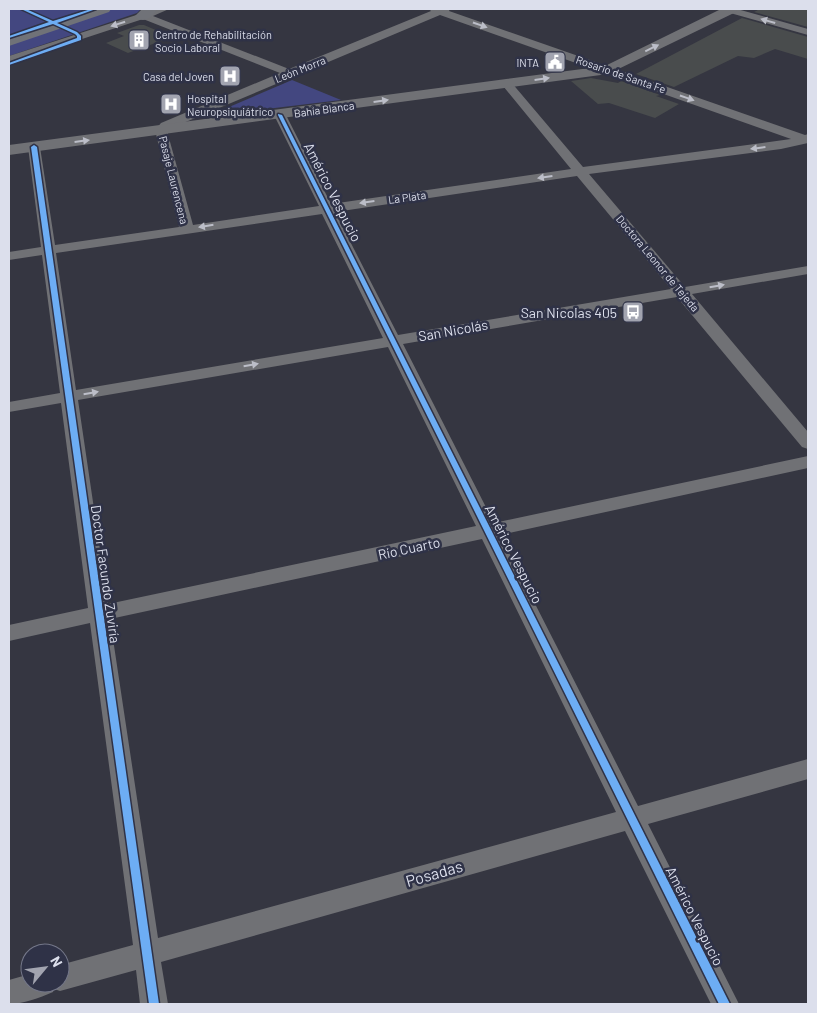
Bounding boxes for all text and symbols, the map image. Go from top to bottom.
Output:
one-way arrow [760,16,775,24]
one-way arrow [110,20,125,28]
one-way arrow [472,22,487,29]
building icon: Centro de Rehabilitación Socio Laboral [127,28,151,52]
place label: Centro de Rehabilitación Socio Laboral [155,28,272,54]
one-way arrow [645,44,659,52]
public building icon: INTA [543,50,567,74]
street label: León Morra [273,53,327,85]
street label: Rosario de Santa Fe [574,53,668,96]
place label: INTA [516,56,539,69]
hospital icon: Casa del Joven [218,64,242,88]
place label: Casa del Joven [143,70,214,83]
one-way arrow [534,75,550,83]
hospital icon: Hospital Neuropsiquiátrico [159,92,183,116]
place label: Hospital Neuropsiquiátrico [187,92,273,118]
one-way arrow [680,94,695,102]
one-way arrow [373,97,389,105]
street label: Bahía Blanca [293,98,355,120]
street label: Pasaje Laurencena [157,135,191,225]
one-way arrow [75,136,91,144]
street label: Américo Vespucio [301,140,365,244]
one-way arrow [750,144,766,152]
one-way arrow [537,173,553,181]
street label: La Plata [387,188,427,206]
one-way arrow [359,199,375,207]
street label: Doctora Leonor de Tejeda [614,212,702,314]
one-way arrow [198,223,214,231]
one-way arrow [709,281,725,289]
bus stop icon: San Nicolas 405 [621,300,645,324]
place label: San Nicolas 405 [521,304,617,321]
street label: San Nicolás [417,315,490,345]
one-way arrow [244,361,260,369]
one-way arrow [84,388,100,396]
street label: Américo Vespucio [482,502,546,606]
street label: Doctor Facundo Zuviría [88,504,124,644]
street label: Río Cuarto [376,533,442,563]
street label: Posadas [403,856,465,890]
street label: Américo Vespucio [663,864,727,968]
north arrow [20,943,70,993]
text: N [47,953,66,970]

